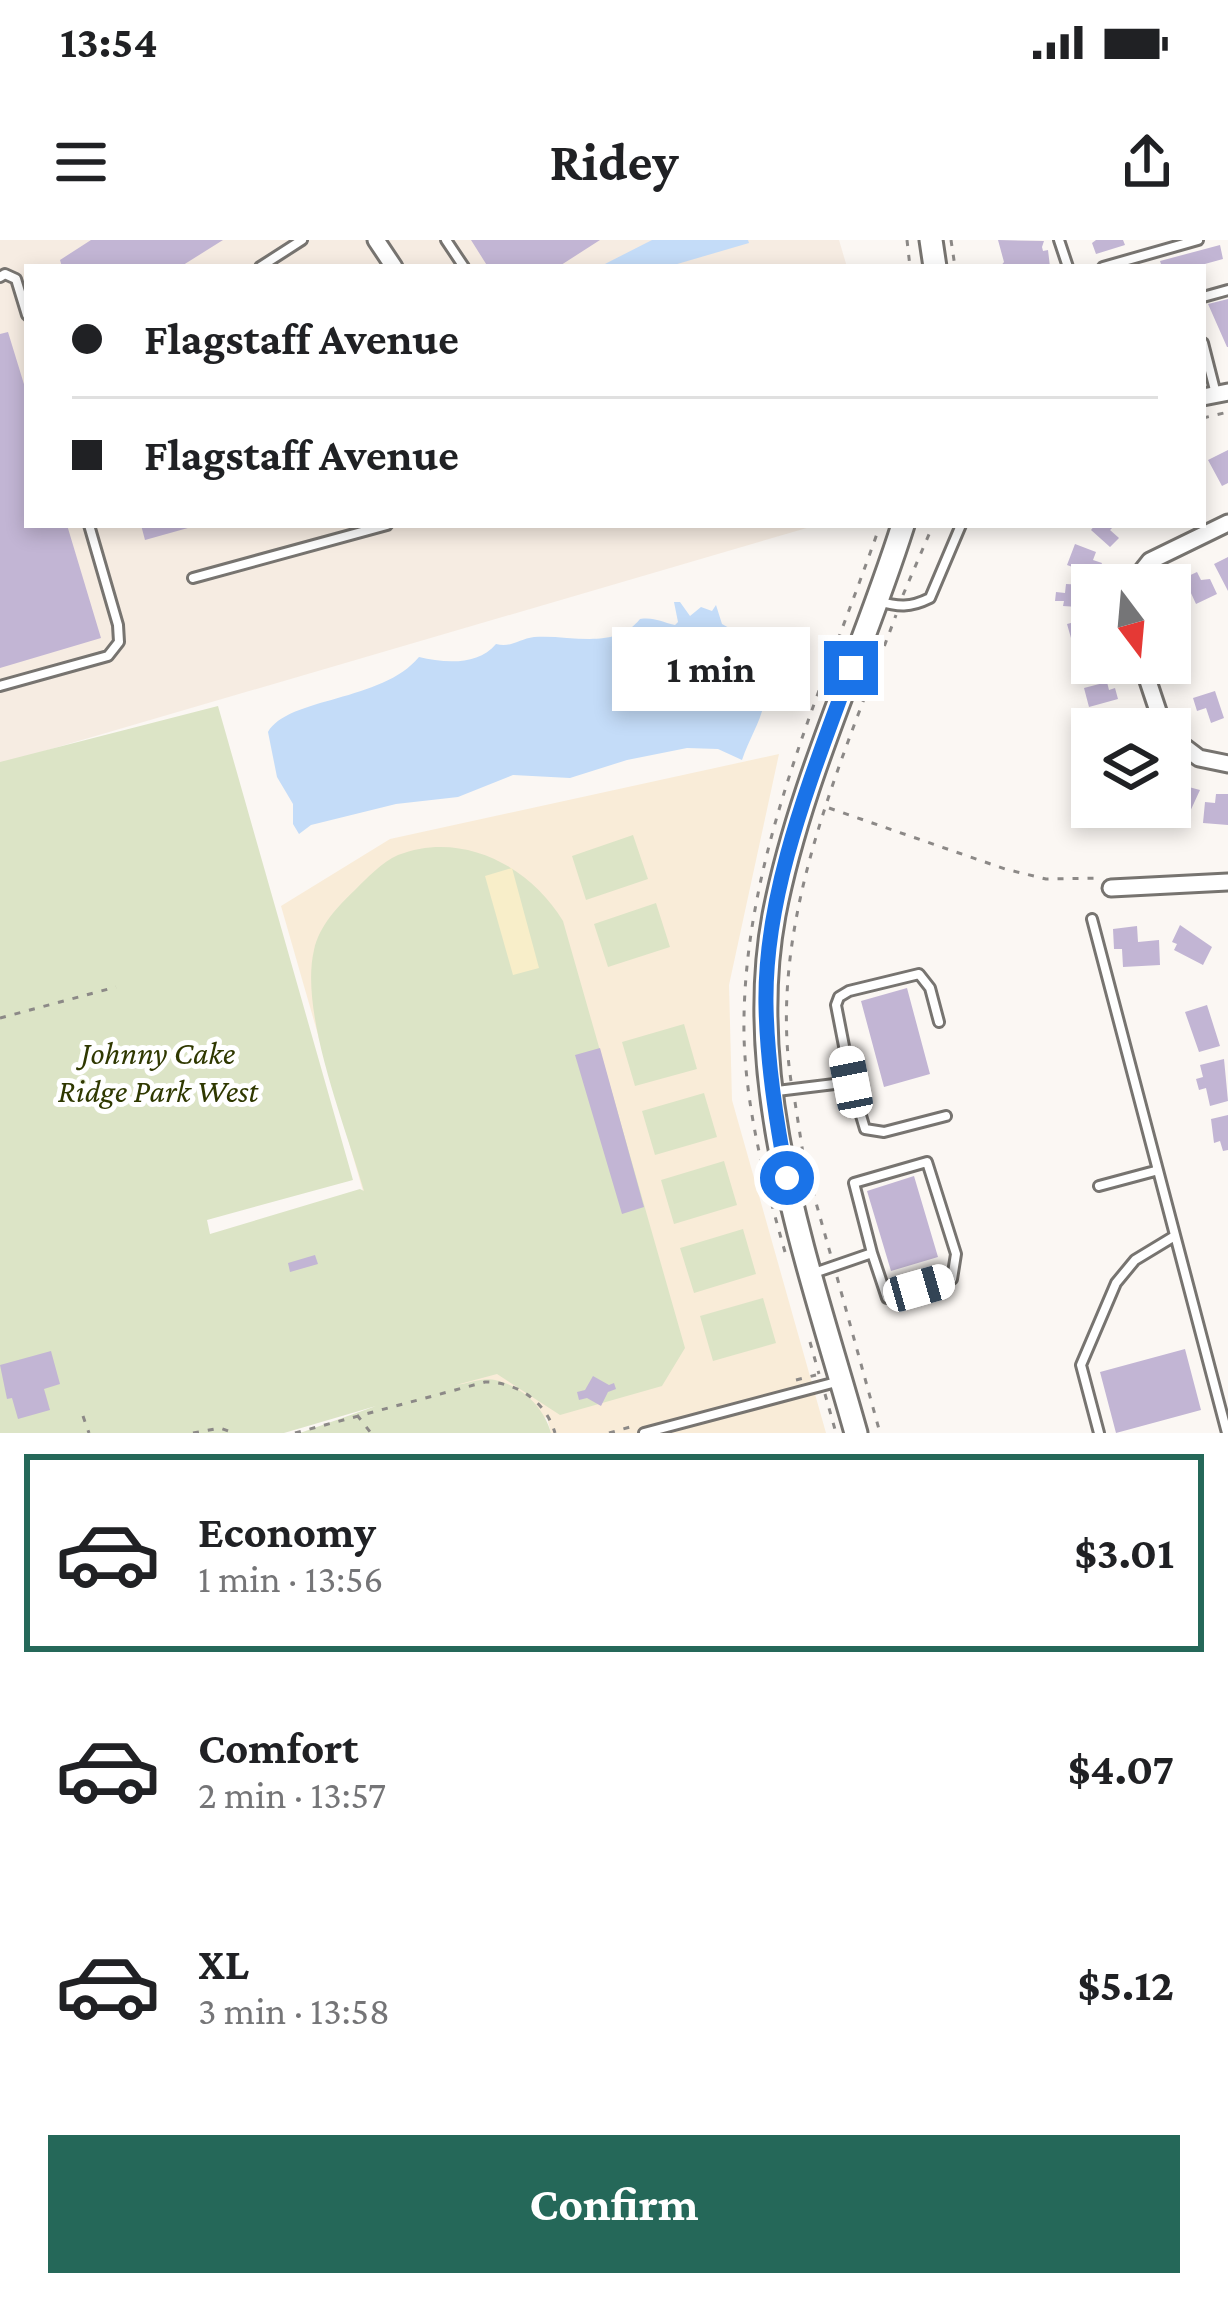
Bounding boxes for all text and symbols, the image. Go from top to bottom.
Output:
text: 13:54 [60,17,158,67]
icon: menu [48,129,114,195]
icon: share [1114,129,1180,195]
text: Ridey [549,132,679,192]
text: Flagstaff Avenue [144,314,459,364]
text: Flagstaff Avenue [144,430,459,480]
north arrow [1071,564,1191,684]
map controls [1071,564,1191,828]
callout: 1 min [611,626,809,710]
route end [824,641,878,695]
text: 1 min [667,647,755,690]
button: layers [1071,708,1191,828]
park label: Johnny Cake Ridge Park West [58,1034,259,1109]
car [826,1043,876,1121]
route start [760,1151,814,1205]
car [879,1261,959,1315]
icon: car [54,1499,162,1607]
text: Economy [198,1507,376,1557]
text: $3.01 [1074,1528,1174,1578]
text: 1 min · 13:56 [198,1557,383,1600]
icon: car [54,1715,162,1823]
text: Comfort [198,1723,359,1773]
text: $4.07 [1068,1744,1174,1794]
text: 2 min · 13:57 [198,1773,386,1816]
icon: car [54,1931,162,2039]
text: XL [198,1939,249,1989]
text: $5.12 [1077,1960,1174,2010]
text: 3 min · 13:58 [198,1989,390,2032]
button: Confirm [48,2135,1180,2273]

